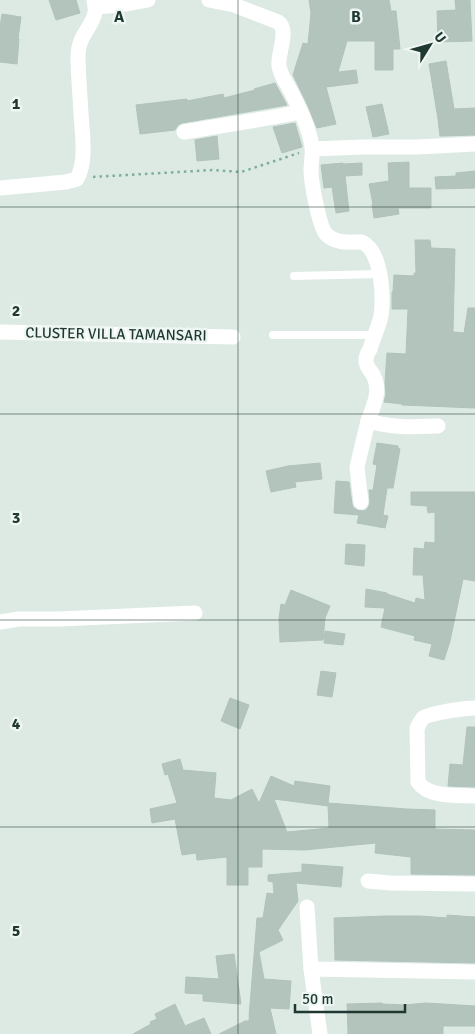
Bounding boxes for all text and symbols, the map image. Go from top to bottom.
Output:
text: A [114,7,125,27]
text: B [351,7,361,27]
north arrow [405,20,455,70]
text: U [430,29,450,46]
text: 1 [12,94,21,114]
text: 2 [12,301,20,321]
street label: CLUSTER VILLA TAMANSARI [25,323,207,345]
text: 3 [12,508,20,528]
text: 4 [12,714,21,734]
text: 5 [12,921,20,941]
scale bar [295,982,405,1014]
text: 50 m [302,990,333,1008]

